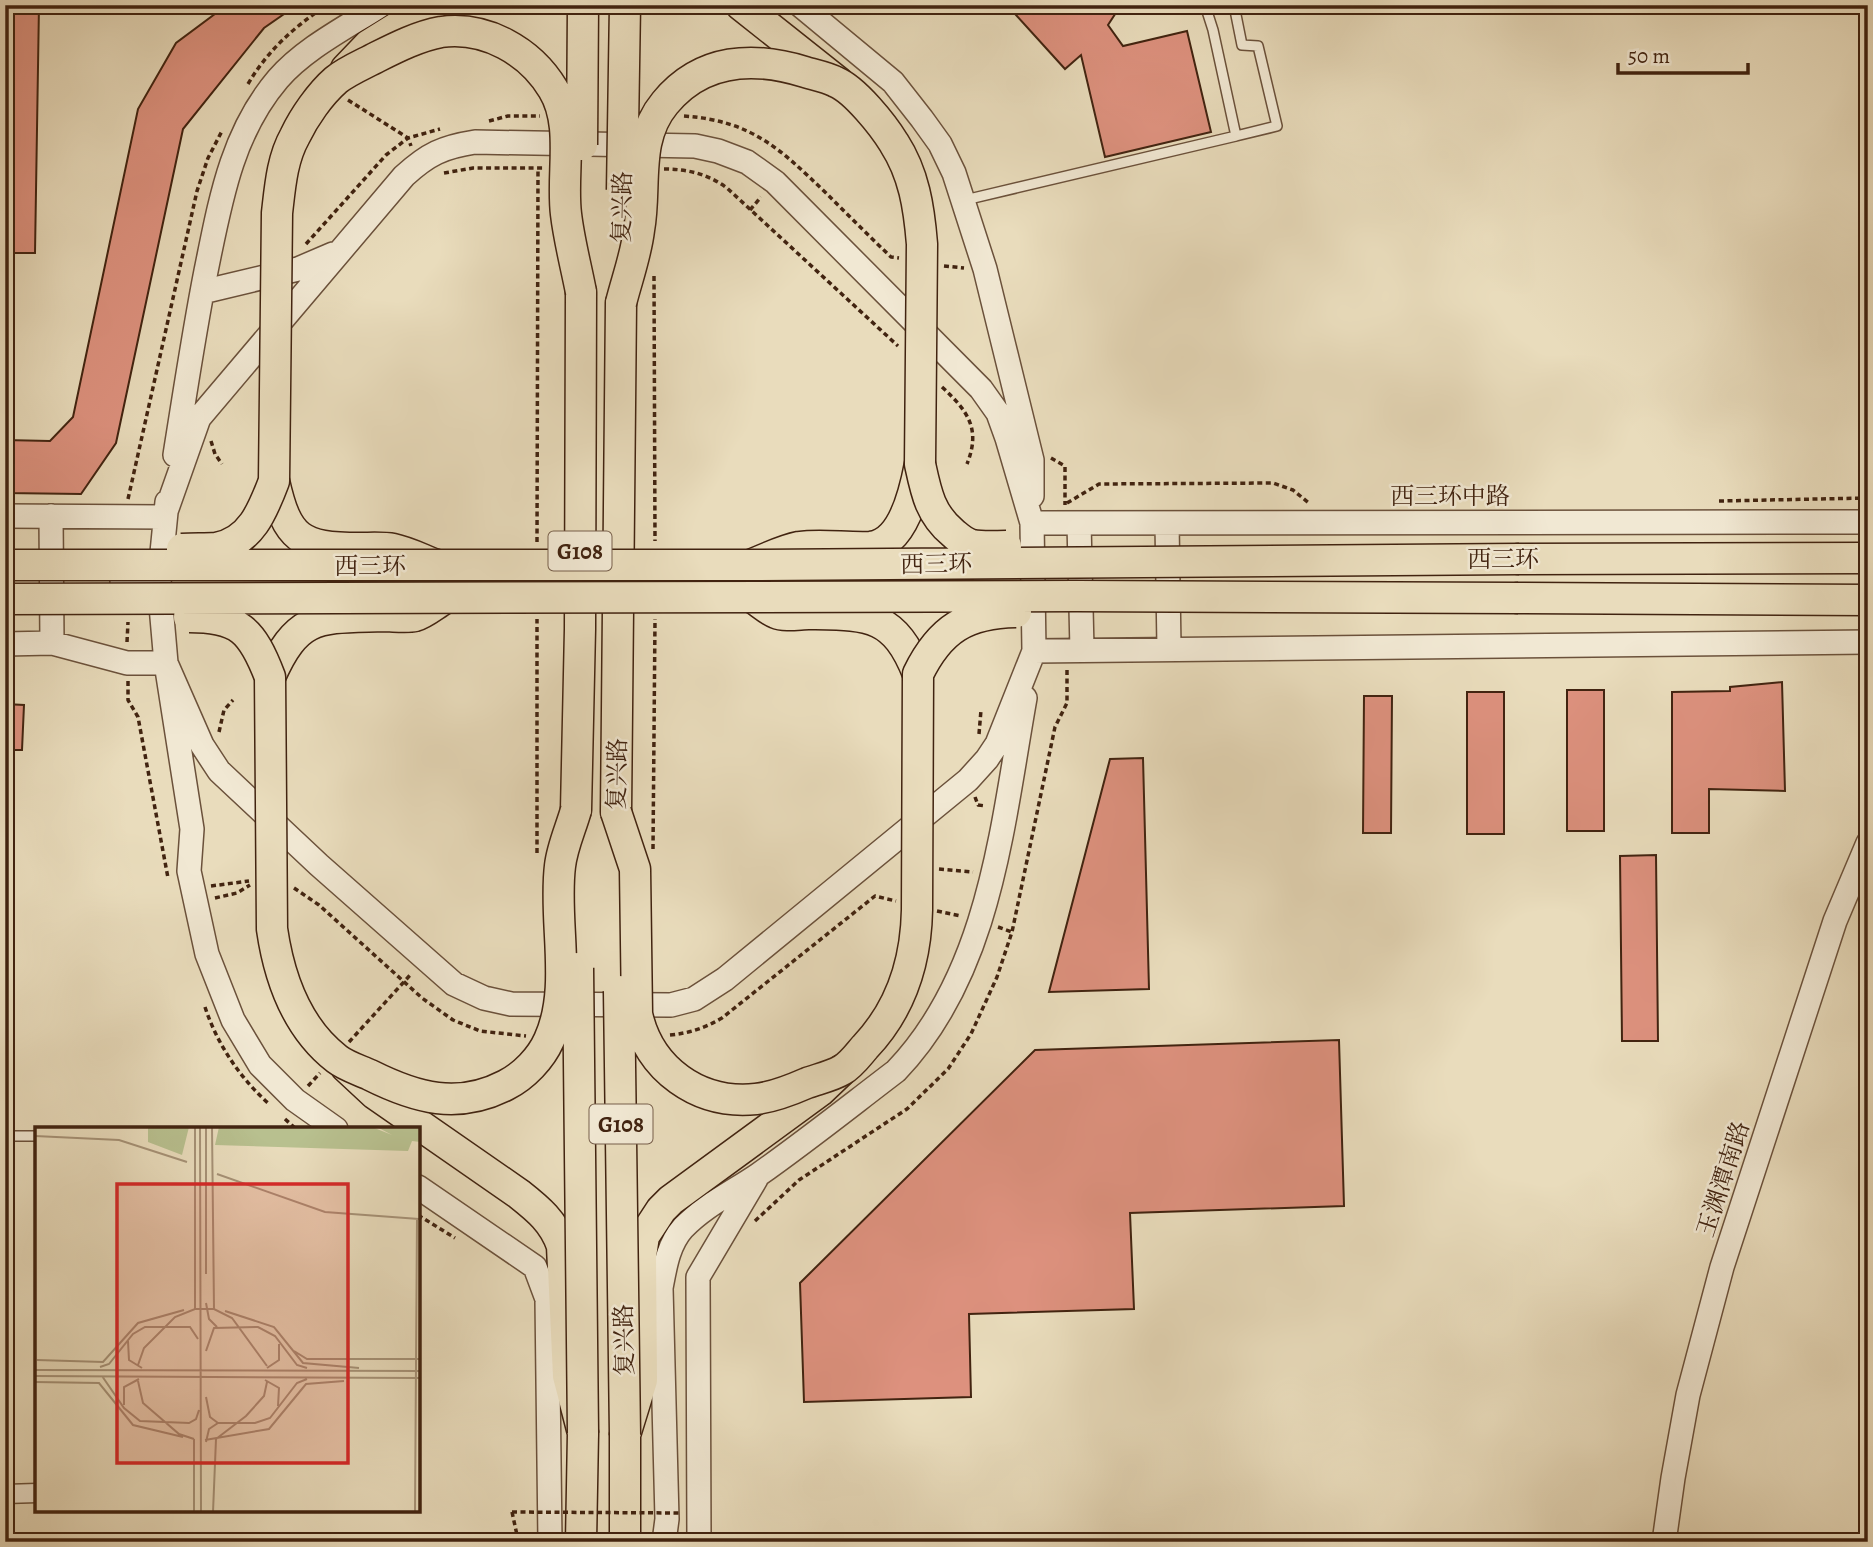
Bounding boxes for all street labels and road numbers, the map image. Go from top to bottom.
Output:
street label: 复兴路 [605,171,639,243]
street label: 西三环中路 [1390,480,1510,512]
road number: G108 [548,531,612,570]
street label: 西三环 [1467,543,1539,575]
street label: 西三环 [900,547,972,581]
street label: 西三环 [334,550,406,582]
street label: 复兴路 [600,738,634,810]
road number: G108 [590,1105,652,1144]
street label: 玉渊潭南路 [1689,1117,1757,1241]
street label: 复兴路 [607,1304,641,1376]

